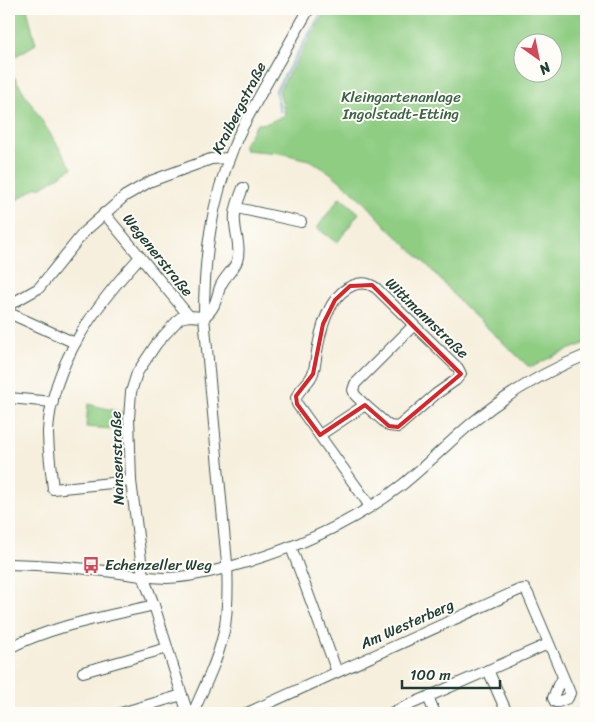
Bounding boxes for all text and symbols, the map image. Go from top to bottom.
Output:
north arrow [512,32,562,82]
text: N [534,55,557,82]
street label: Kraibergstraße [205,57,274,159]
park label: Kleingartenanlage Ingolstadt-Etting [341,84,461,127]
street label: Wegenerstraße [116,207,200,303]
street label: Wittmannstraße [379,271,475,365]
street label: Nansenstraße [102,410,132,505]
place label: Echenzeller Weg [105,552,212,578]
bus stop icon: Echenzeller Weg [81,555,101,575]
street label: Am Westerberg [355,592,458,657]
scale bar [402,657,500,689]
text: 100 m [410,662,451,688]

